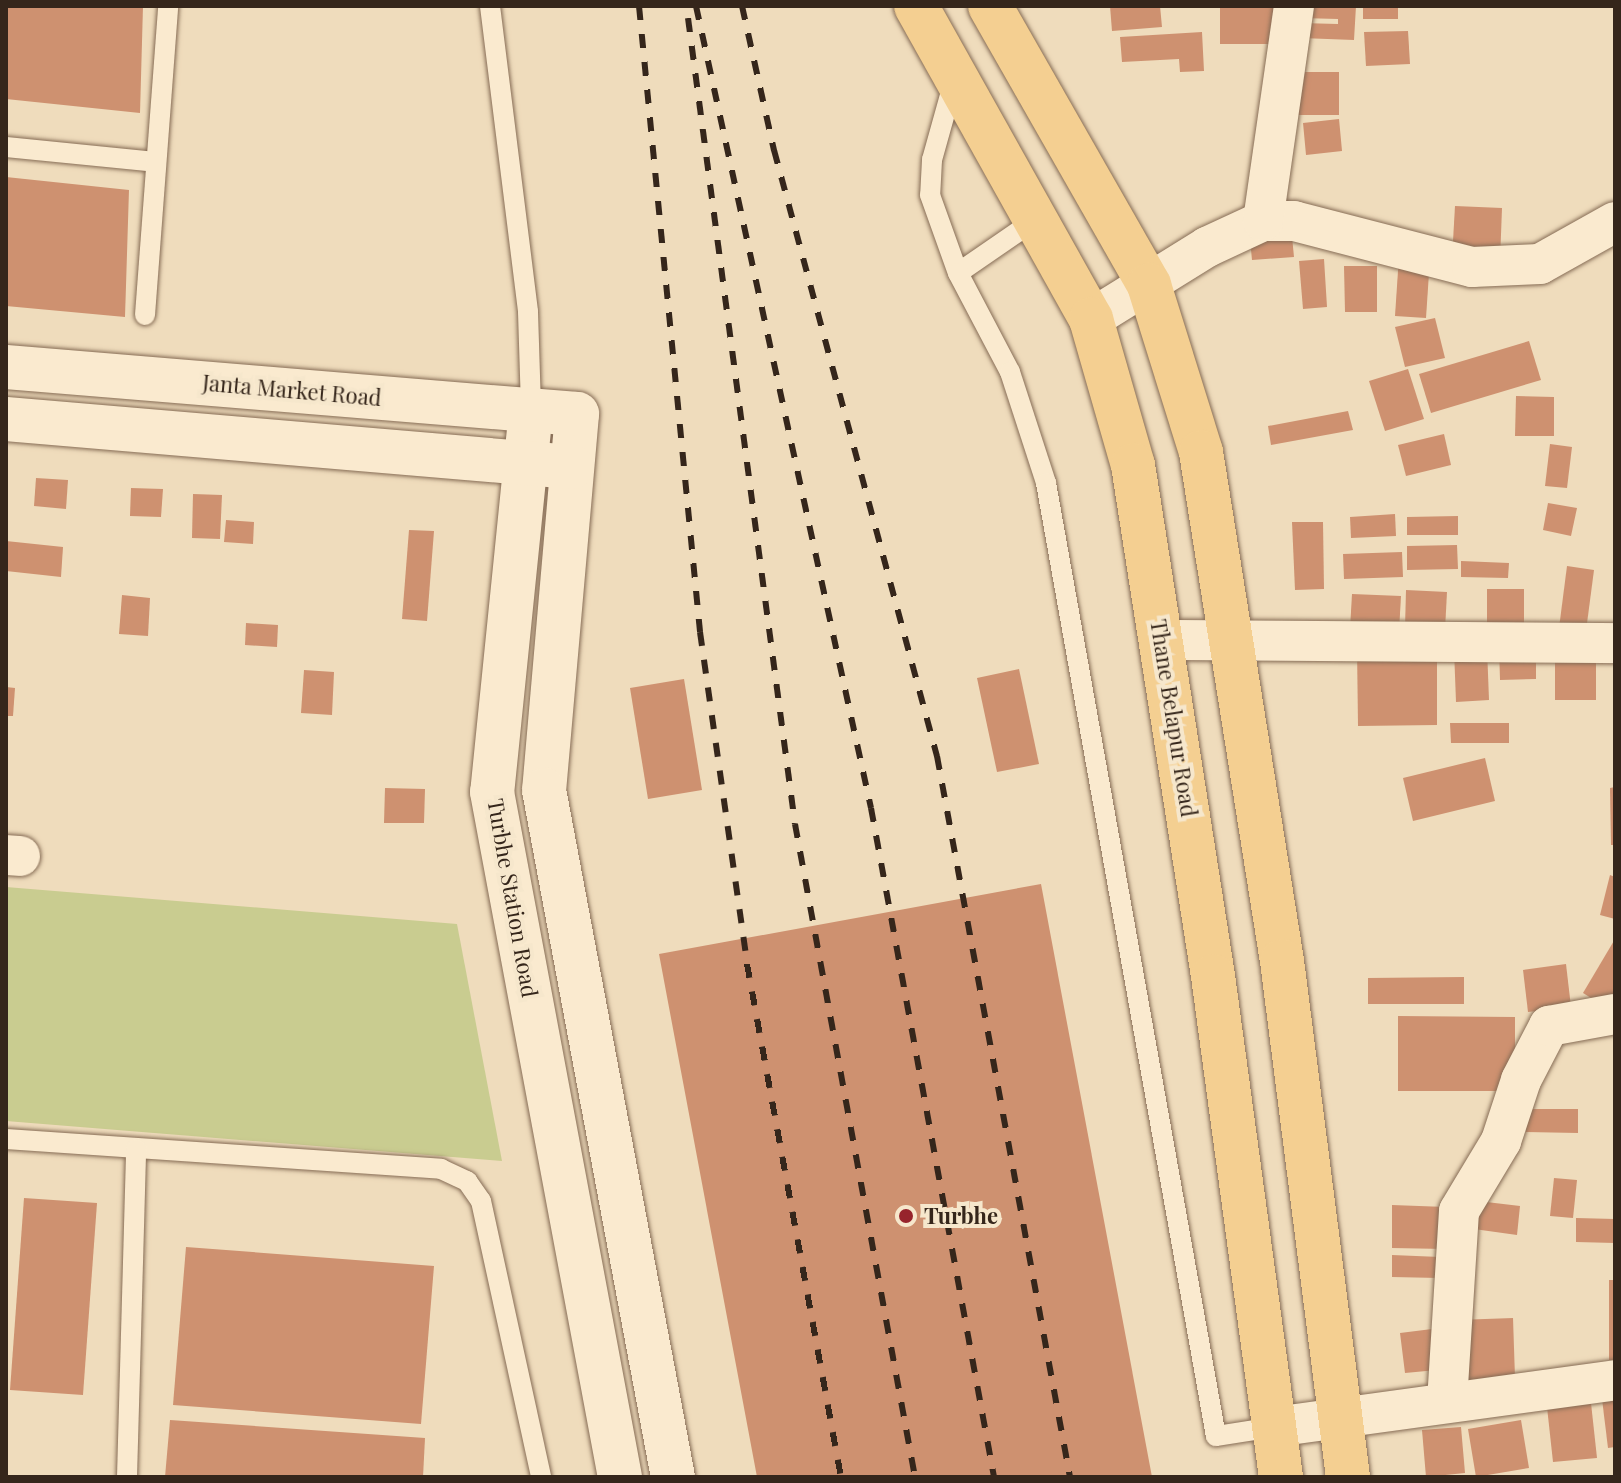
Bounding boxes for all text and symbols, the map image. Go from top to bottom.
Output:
street label: Janta Market Road [201,369,383,411]
street label: Thane Belapur Road [1145,617,1203,819]
street label: Turbhe Station Road [483,796,543,1000]
place label: Turbhe [924,1203,998,1229]
marker: Turbhe [895,1205,917,1227]

